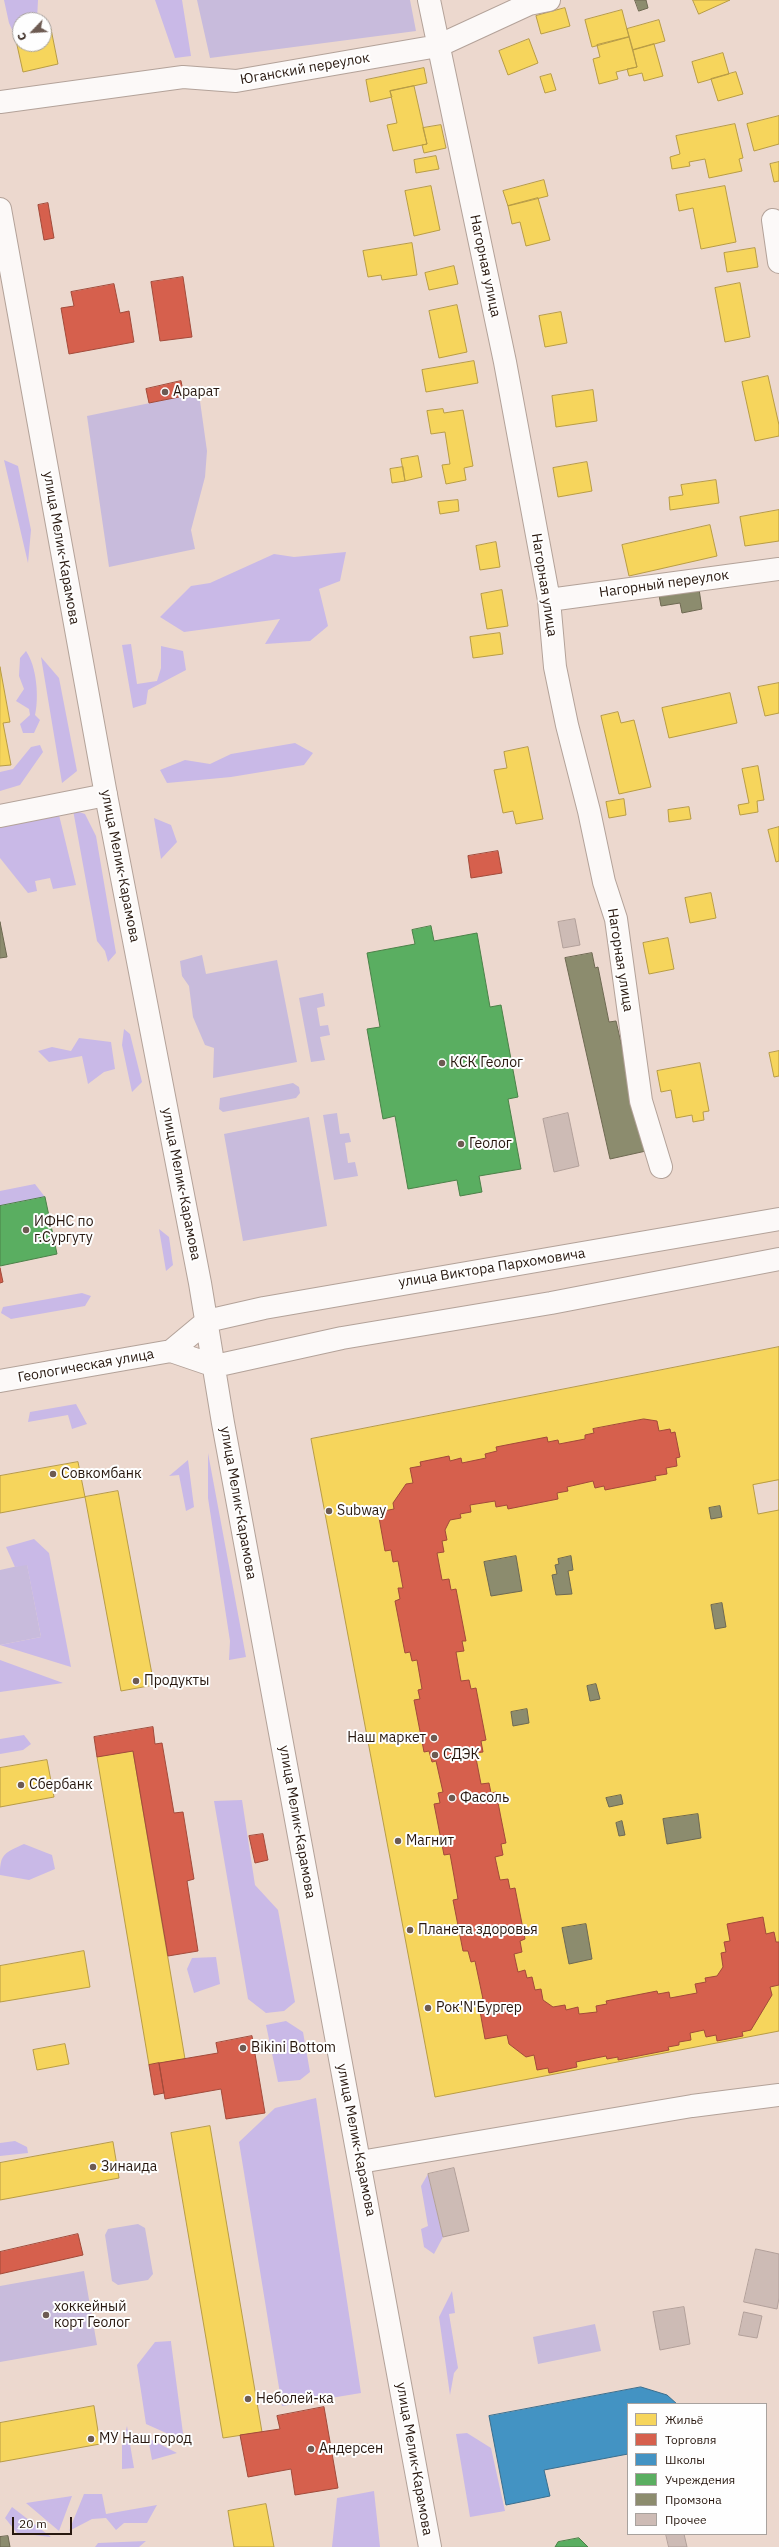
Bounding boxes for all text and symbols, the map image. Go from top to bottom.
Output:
north arrow [12,12,52,52]
text: С [14,30,30,43]
street label: Юганский переулок [239,49,371,89]
street label: Нагорная улица [466,213,504,319]
place label: Арарат [173,384,220,400]
marker: Арарат [160,387,170,397]
street label: улица Мелик-Карамова [39,470,83,626]
street label: Нагорная улица [528,532,560,638]
street label: Нагорный переулок [598,567,730,601]
street label: улица Мелик-Карамова [97,788,143,944]
street label: Нагорная улица [604,907,636,1013]
place label: КСК Геолог [450,1055,523,1071]
marker: КСК Геолог [437,1058,447,1068]
street label: улица Мелик-Карамова [158,1106,204,1262]
place label: Геолог [469,1136,512,1152]
marker: Геолог [456,1139,466,1149]
place label: ИФНС по г.Сургуту [34,1214,93,1246]
marker: ИФНС по г.Сургуту [21,1225,31,1235]
street label: улица Виктора Пархомовича [397,1245,587,1291]
street label: Геологическая улица [17,1346,155,1386]
street label: улица Мелик-Карамова [216,1425,260,1581]
place label: Совкомбанк [61,1466,142,1482]
marker: Совкомбанк [48,1469,58,1479]
place label: Subway [337,1503,386,1519]
marker: Subway [324,1506,334,1516]
place label: Продукты [144,1673,209,1689]
marker: Продукты [131,1676,141,1686]
place label: Наш маркет [347,1730,426,1746]
marker: Наш маркет [429,1733,439,1743]
street label: улица Мелик-Карамова [275,1744,319,1900]
place label: СДЭК [443,1747,480,1763]
marker: СДЭК [430,1750,440,1760]
place label: Сбербанк [29,1777,93,1793]
marker: Сбербанк [16,1780,26,1790]
place label: Фасоль [460,1790,509,1806]
marker: Фасоль [447,1793,457,1803]
place label: Магнит [406,1833,454,1849]
marker: Магнит [393,1836,403,1846]
place label: Планета здоровья [418,1922,538,1938]
marker: Планета здоровья [405,1925,415,1935]
place label: Рок'N'Бургер [436,2000,522,2016]
marker: Рок'N'Бургер [423,2003,433,2013]
place label: Bikini Bottom [251,2040,336,2056]
marker: Bikini Bottom [238,2043,248,2053]
street label: улица Мелик-Карамова [333,2062,379,2218]
place label: Зинаида [101,2159,157,2175]
marker: Зинаида [88,2162,98,2172]
place label: хоккейный корт Геолог [54,2299,130,2332]
marker: хоккейный корт Геолог [41,2310,51,2320]
street label: улица Мелик-Карамова [392,2381,436,2537]
place label: Неболей-ка [256,2391,334,2407]
marker: Неболей-ка [243,2394,253,2404]
legend [627,2403,767,2535]
text: Жильё [665,2412,703,2427]
place label: МУ Наш город [99,2431,192,2447]
text: Торговля [665,2432,716,2447]
marker: МУ Наш город [86,2434,96,2444]
place label: Андерсен [319,2441,383,2457]
marker: Андерсен [306,2444,316,2454]
text: Школы [665,2452,705,2467]
text: Учреждения [665,2472,735,2487]
text: Промзона [665,2492,722,2507]
scale bar [14,2509,74,2535]
text: Прочее [665,2512,707,2527]
text: 20 m [19,2516,47,2531]

